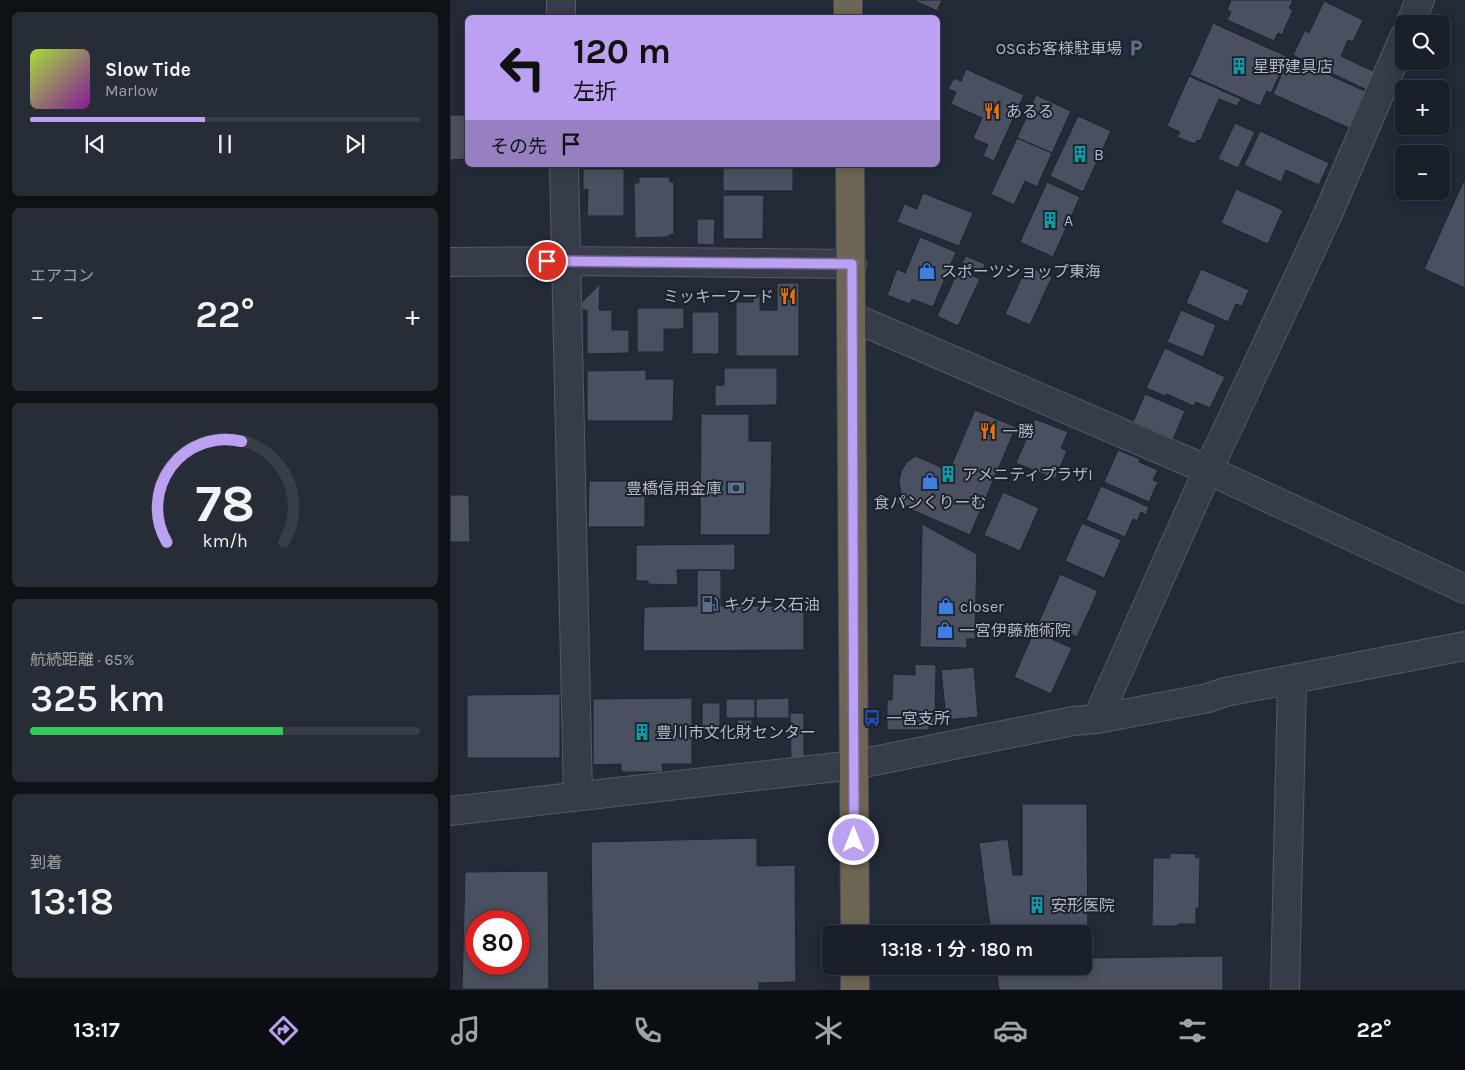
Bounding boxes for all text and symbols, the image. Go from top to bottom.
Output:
map controls [1395,15,1450,200]
button: search [1395,15,1450,70]
text: 120 m [573,31,671,72]
icon: left [490,35,555,100]
parking icon: OSGお客様駐車場 [1126,38,1146,58]
place label: OSGお客様駐車場 [996,39,1122,58]
building icon: 星野建具店 [1229,56,1249,76]
place label: 星野建具店 [1253,57,1333,76]
text: Slow Tide [105,59,191,81]
text: 左折 [573,79,617,105]
button: + [1395,80,1450,135]
text: Marlow [105,81,158,100]
restaurant icon: あるる [982,101,1002,121]
place label: あるる [1006,102,1054,121]
icon: previous [81,130,109,158]
icon: pause [211,130,239,158]
icon: next [341,130,369,158]
icon: arrive [557,130,585,158]
text: その先 [490,136,547,158]
building icon: B [1070,144,1090,164]
place label: B [1094,145,1104,164]
button: − [1395,145,1450,200]
building icon: A [1040,210,1060,230]
place label: A [1064,211,1073,230]
pin [526,240,568,282]
icon: arrive [533,247,561,275]
shop icon: スポーツショップ東海 [917,261,937,281]
place label: スポーツショップ東海 [941,262,1101,281]
text: エアコン [30,266,94,285]
restaurant icon: ミッキーフード [778,286,798,306]
place label: ミッキーフード [663,287,774,306]
text: 22° [195,292,255,337]
text: − [30,299,45,332]
text: + [405,299,420,332]
restaurant icon: 一勝 [978,421,998,441]
place label: 一勝 [1002,422,1034,441]
building icon: アメニティプラザI [938,464,958,484]
place label: アメニティプラザI [962,465,1093,484]
shop icon: 食パンくりーむ [920,471,940,491]
text: 78 [195,473,255,534]
bank icon: 豊橋信用金庫 [726,478,746,498]
place label: 豊橋信用金庫 [626,479,722,498]
place label: 食パンくりーむ [874,493,986,512]
text: km/h [202,531,248,552]
fuel station icon: キグナス石油 [700,594,720,614]
place label: キグナス石油 [724,595,820,614]
shop icon: closer [936,596,956,616]
place label: closer [960,597,1004,616]
shop icon: 一宮伊藤施術院 [935,620,955,640]
place label: 一宮伊藤施術院 [959,621,1071,640]
text: 航続距離 · 65% [30,650,134,669]
text: 325 km [30,676,166,721]
bus stop icon: 一宮支所 [862,708,882,728]
place label: 一宮支所 [886,709,950,728]
building icon: 豊川市文化財センター [632,722,652,742]
place label: 豊川市文化財センター [656,723,816,742]
position arrow [827,813,879,865]
text: 到着 [30,853,62,872]
text: 13:18 [30,879,114,924]
building icon: 安形医院 [1027,895,1047,915]
place label: 安形医院 [1051,896,1115,915]
speed limit sign: 80 [465,910,530,975]
text: 13:18 · 1 分 · 180 m [881,939,1033,961]
icon: directions [266,1013,301,1048]
icon: music [448,1013,483,1048]
icon: phone [630,1013,665,1048]
icon: climate [811,1013,846,1048]
icon: car [993,1013,1028,1048]
icon: filters [1175,1013,1210,1048]
text: 13:17 [73,1017,120,1043]
text: 22° [1356,1017,1392,1043]

